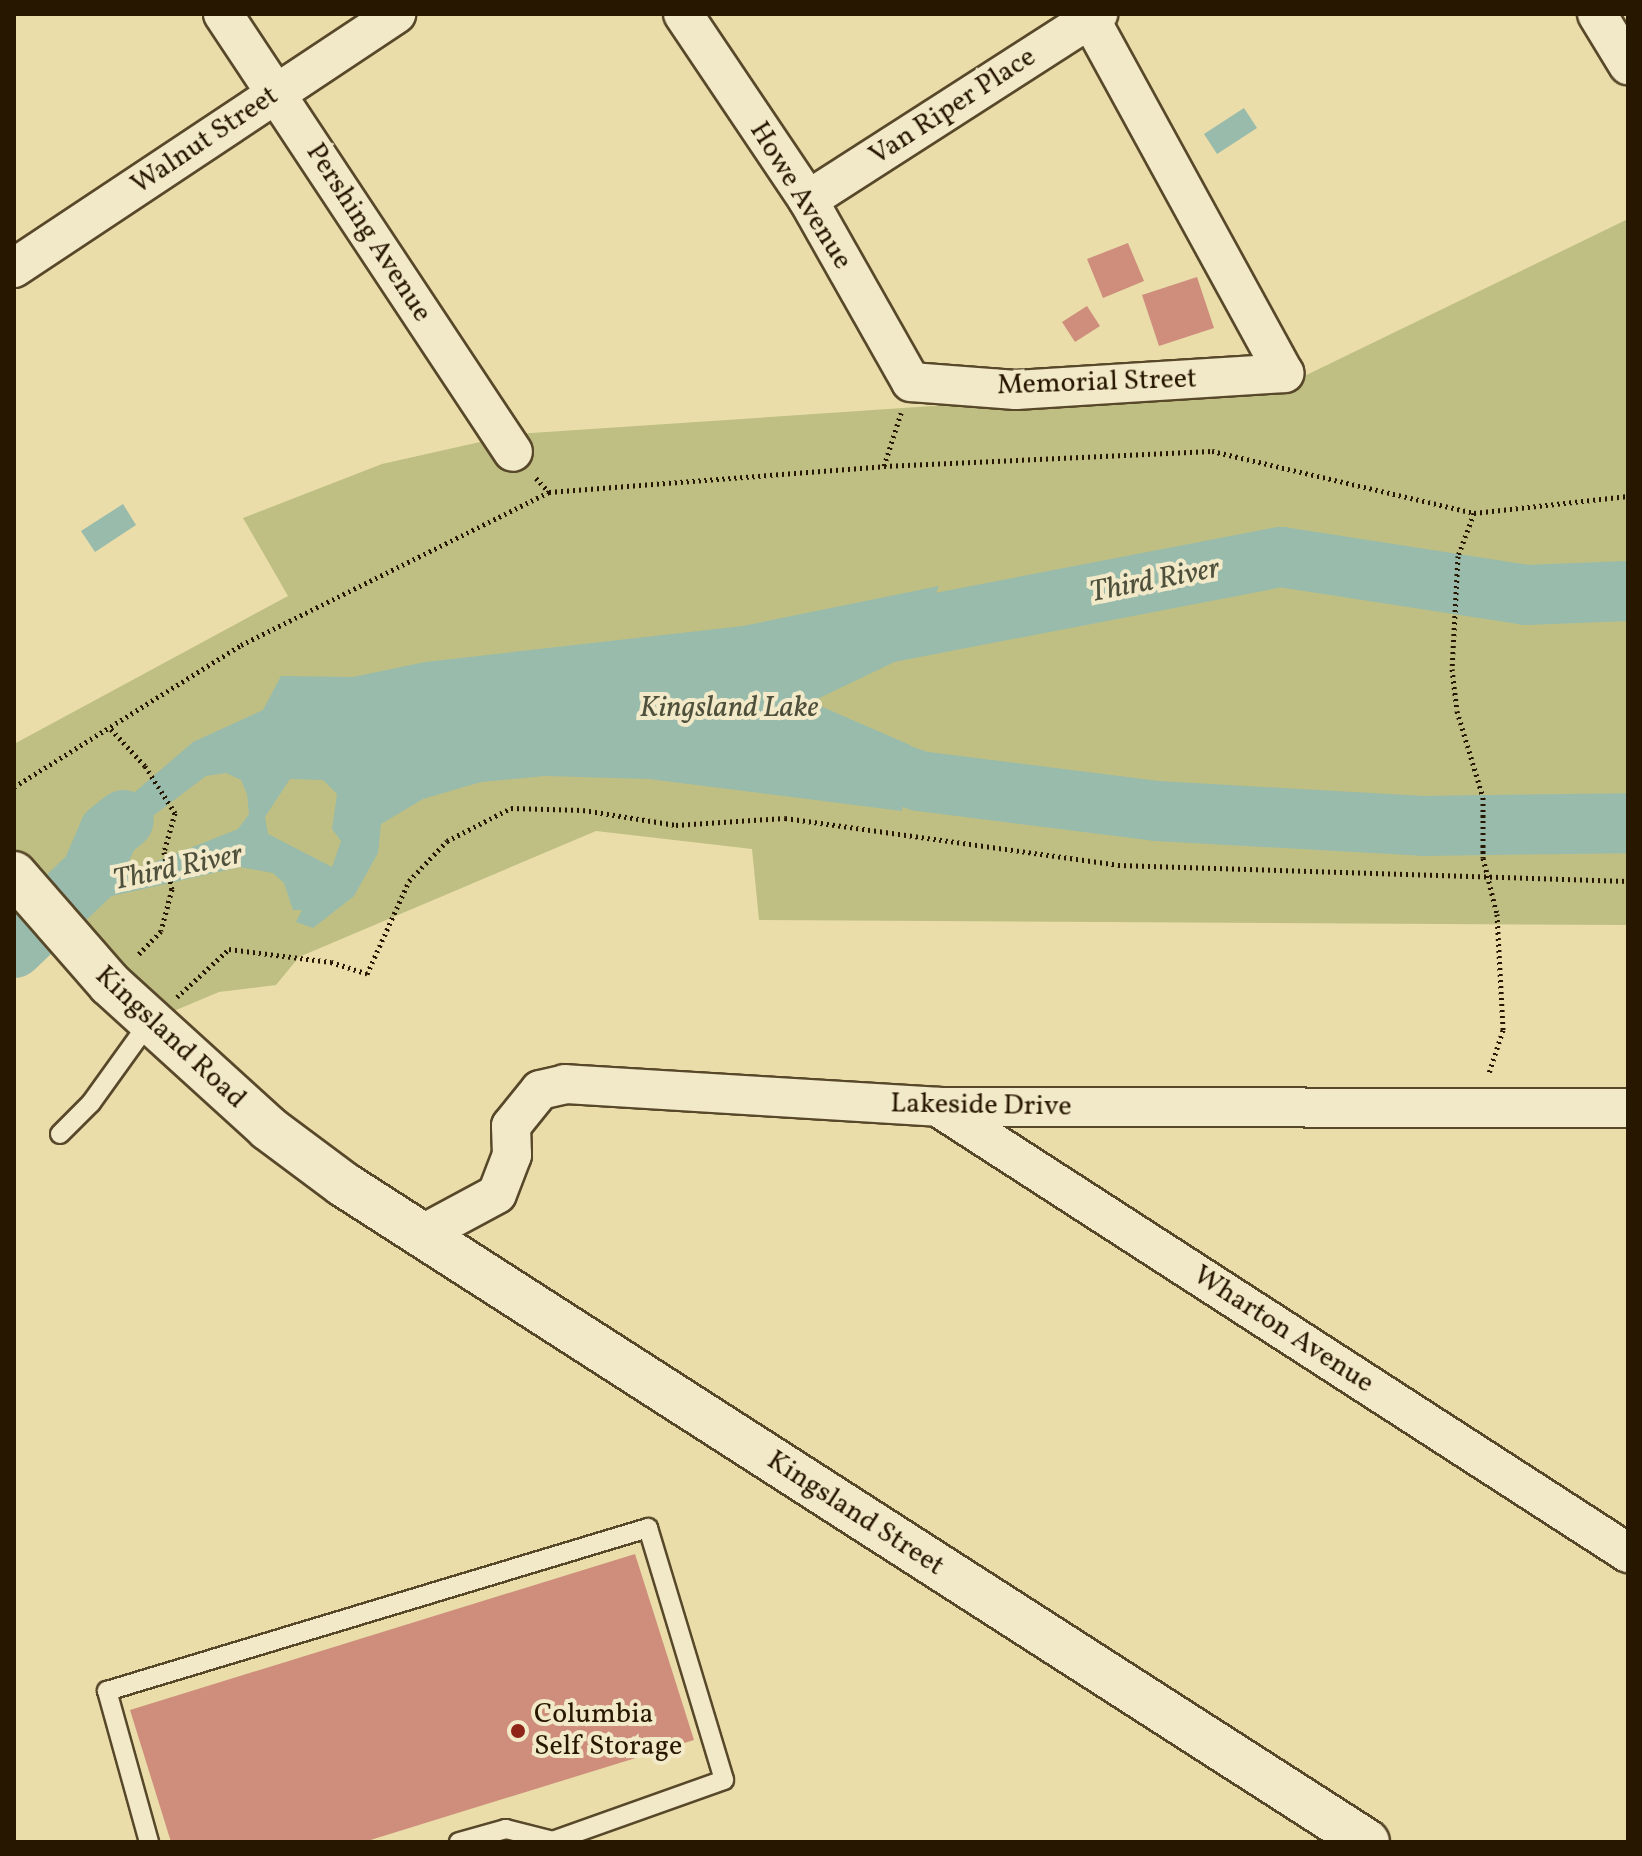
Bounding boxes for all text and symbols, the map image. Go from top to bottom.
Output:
street label: Van Riper Place [864,41,1042,173]
street label: Walnut Street [125,80,285,202]
street label: Howe Avenue [741,116,859,276]
street label: Pershing Avenue [298,137,438,329]
street label: Memorial Street [997,363,1197,403]
water label: Third River [1087,551,1223,611]
water label: Kingsland Lake [640,690,818,726]
water label: Third River [110,837,246,899]
street label: Kingsland Road [88,960,252,1116]
street label: Lakeside Drive [890,1088,1072,1124]
street label: Wharton Avenue [1186,1259,1380,1401]
street label: Kingsland Street [760,1444,950,1584]
place label: Columbia Self Storage [534,1698,679,1764]
marker: Columbia Self Storage [509,1722,527,1740]

